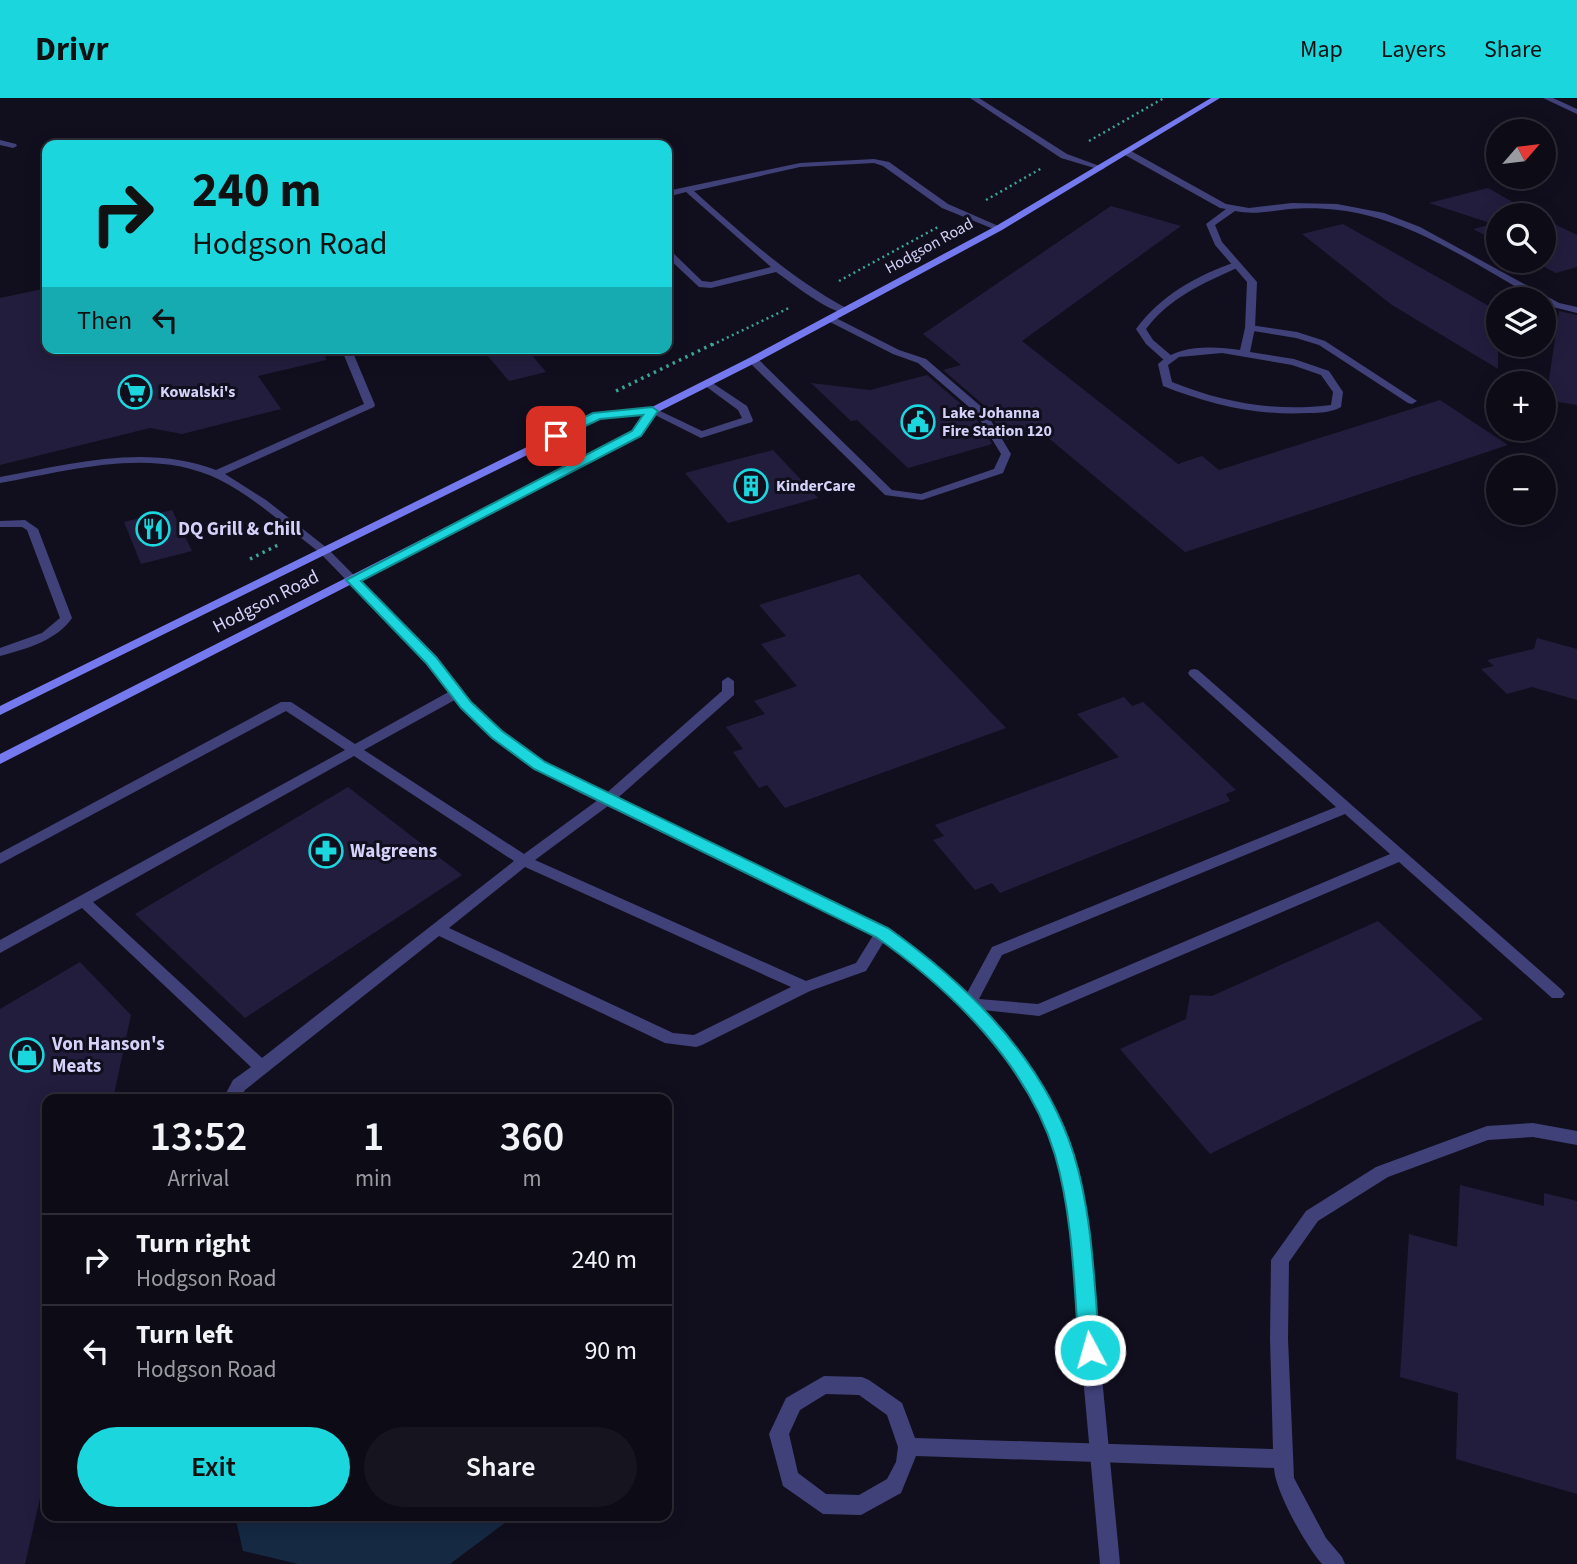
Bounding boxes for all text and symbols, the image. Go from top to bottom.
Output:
text: Drivr [35,26,109,73]
text: Map [1300,32,1343,67]
text: Layers [1381,32,1446,67]
text: Share [1484,32,1542,67]
north arrow [1486,119,1556,189]
map controls [1486,119,1556,525]
text: 240 m [192,156,321,226]
icon: right [77,168,168,259]
button: search [1486,203,1556,273]
street label: Hodgson Road [881,213,977,279]
text: Hodgson Road [192,221,387,267]
button: layers [1486,287,1556,357]
icon: left [146,301,184,339]
text: Then [77,302,132,339]
button: + [1486,371,1556,441]
supermarket icon: Kowalski's [116,373,154,411]
place label: Kowalski's [160,381,235,403]
place label: Lake Johanna Fire Station 120 [942,402,1052,442]
public building icon: Lake Johanna Fire Station 120 [899,403,937,441]
pin [526,406,586,466]
icon: arrive [537,417,575,455]
button: − [1486,455,1556,525]
building icon: KinderCare [732,467,770,505]
place label: KinderCare [776,475,855,497]
restaurant icon: DQ Grill & Chill [134,510,172,548]
place label: DQ Grill & Chill [178,516,302,543]
street label: Hodgson Road [208,564,324,640]
pharmacy icon: Walgreens [307,832,345,870]
place label: Walgreens [350,838,437,865]
place label: Von Hanson's Meats [51,1031,165,1080]
shop icon: Von Hanson's Meats [8,1036,46,1074]
text: 13:52 [150,1107,247,1167]
text: 1 [363,1107,384,1167]
text: 360 [500,1107,564,1167]
text: Arrival [168,1162,229,1195]
text: min [355,1162,392,1195]
text: m [523,1162,542,1195]
text: Turn right [136,1225,251,1262]
icon: right [77,1241,115,1279]
text: 240 m [571,1241,637,1278]
text: Hodgson Road [136,1262,276,1295]
position arrow [1053,1313,1127,1387]
text: Turn left [136,1316,233,1353]
icon: left [77,1332,115,1370]
text: 90 m [584,1332,637,1369]
text: Hodgson Road [136,1353,276,1386]
button: Exit [77,1427,350,1507]
button: Share [364,1427,637,1507]

